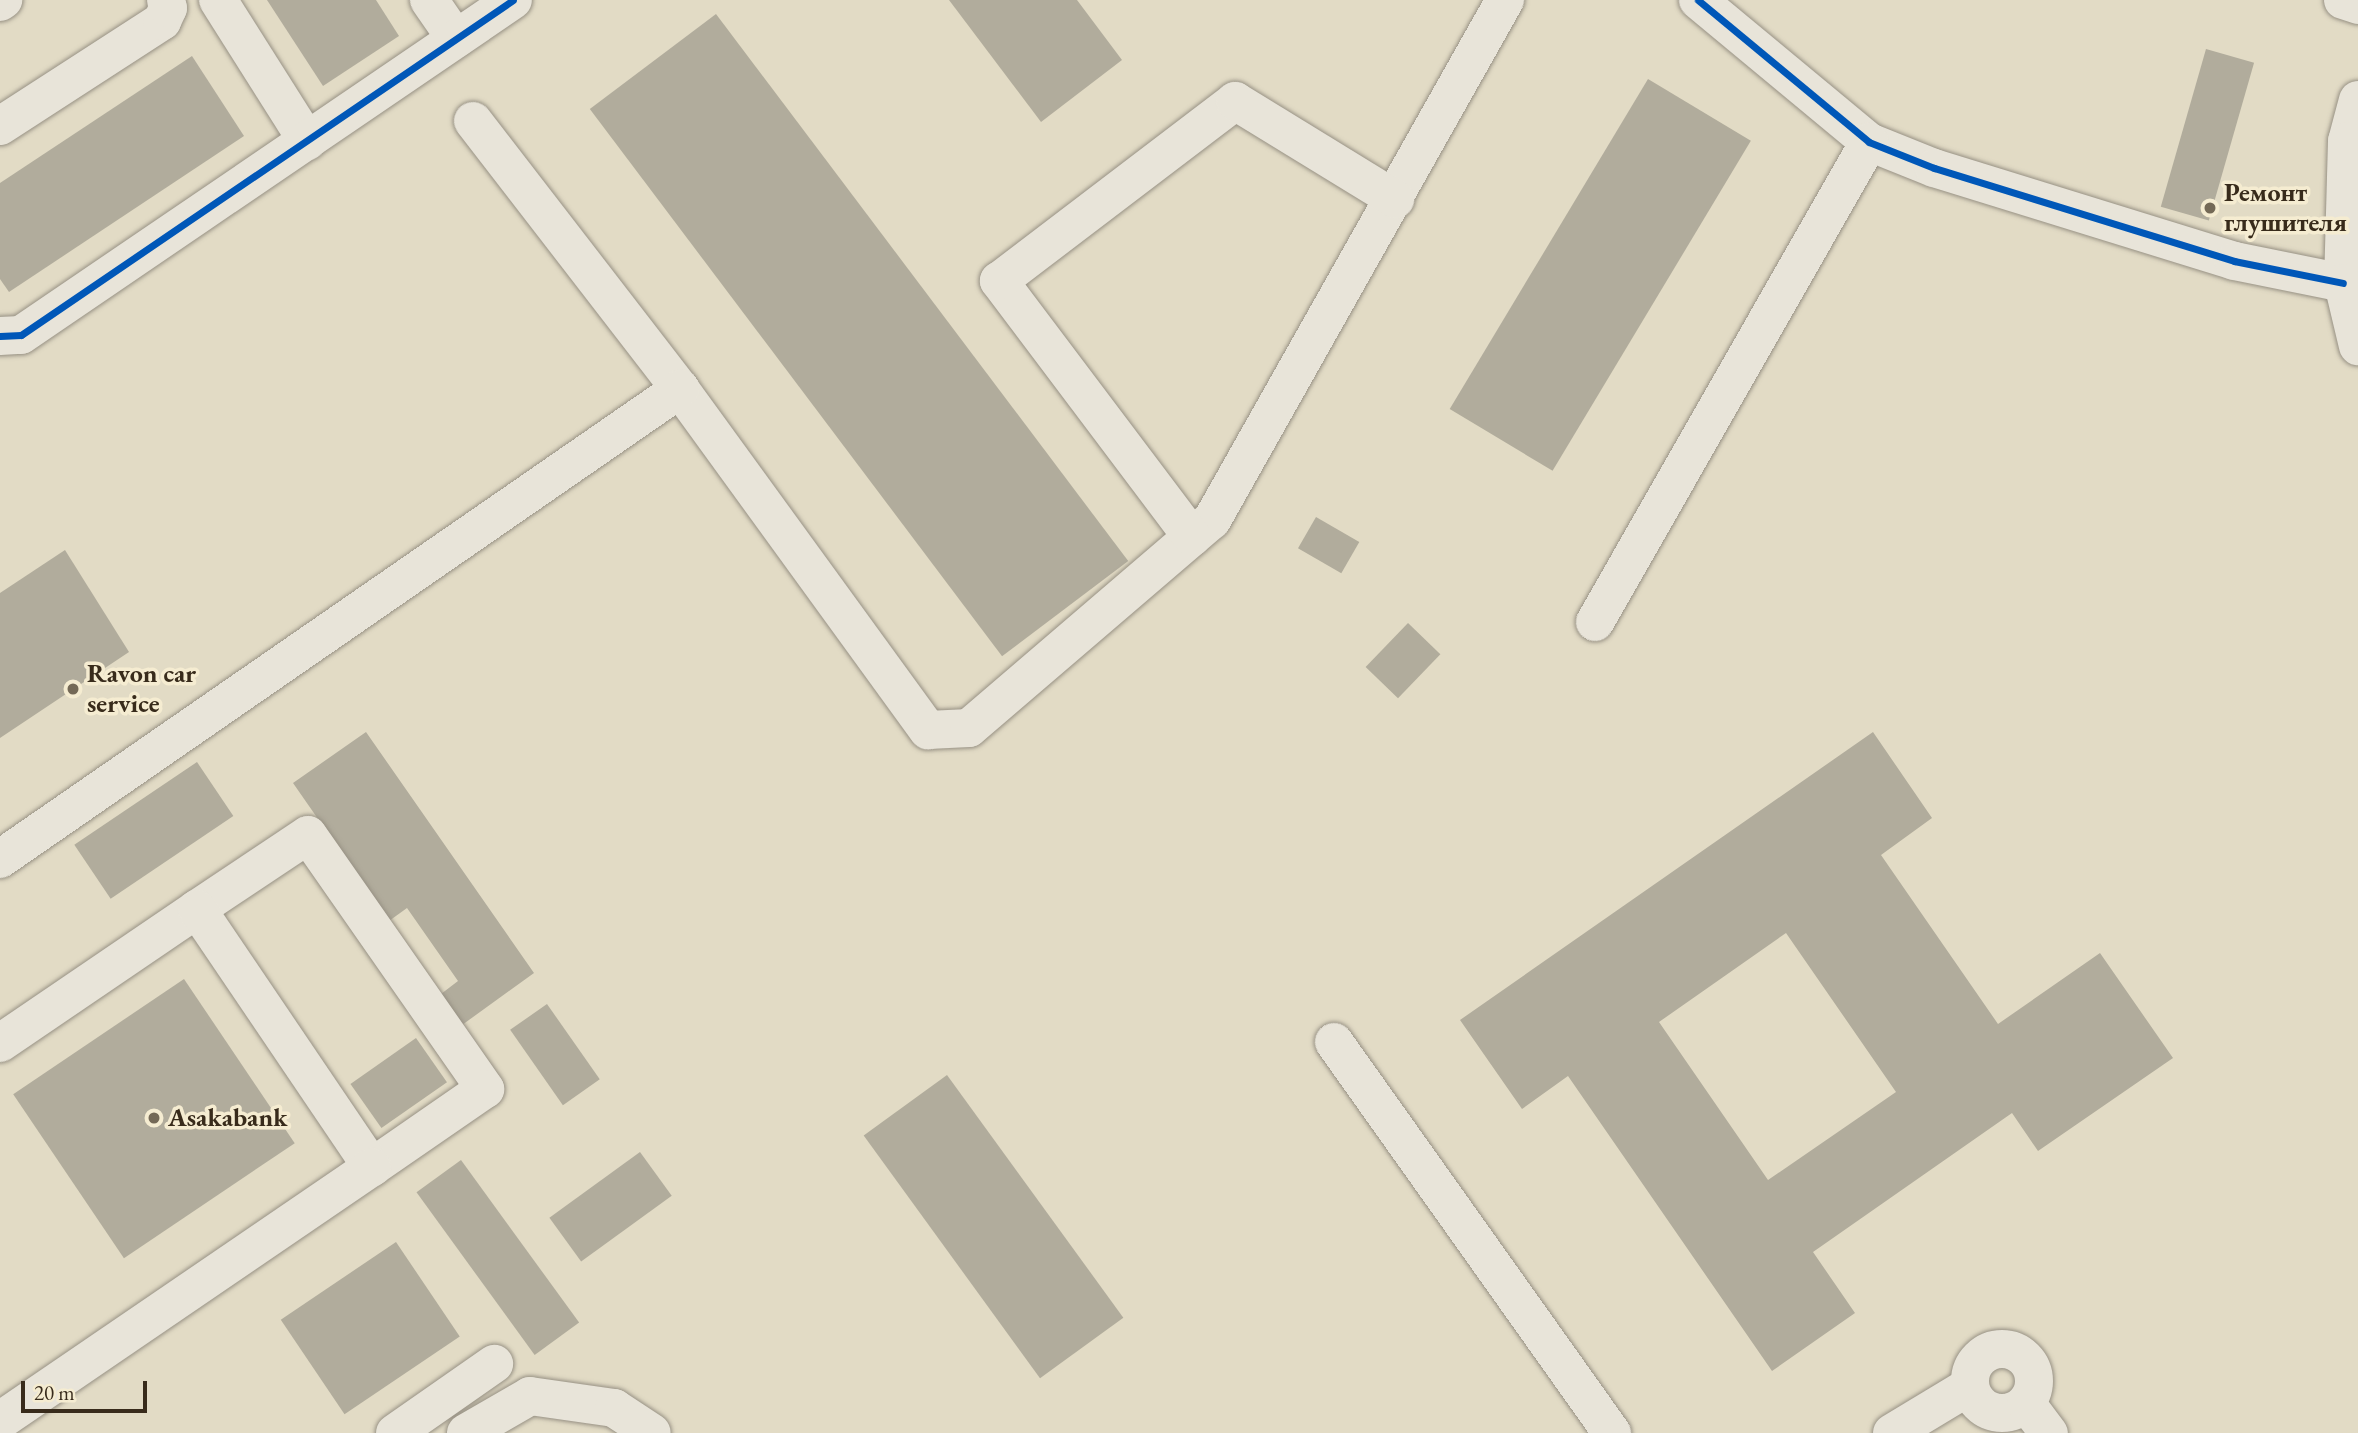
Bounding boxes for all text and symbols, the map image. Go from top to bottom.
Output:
place label: Ремонт глушителя [2224,177,2347,238]
marker: Ремонт глушителя [2202,200,2218,216]
place label: Ravon car service [87,658,196,720]
marker: Ravon car service [65,681,81,697]
place label: Asakabank [168,1102,287,1134]
marker: Asakabank [146,1110,162,1126]
scale bar [24,1366,150,1410]
text: 20 m [34,1379,75,1406]

